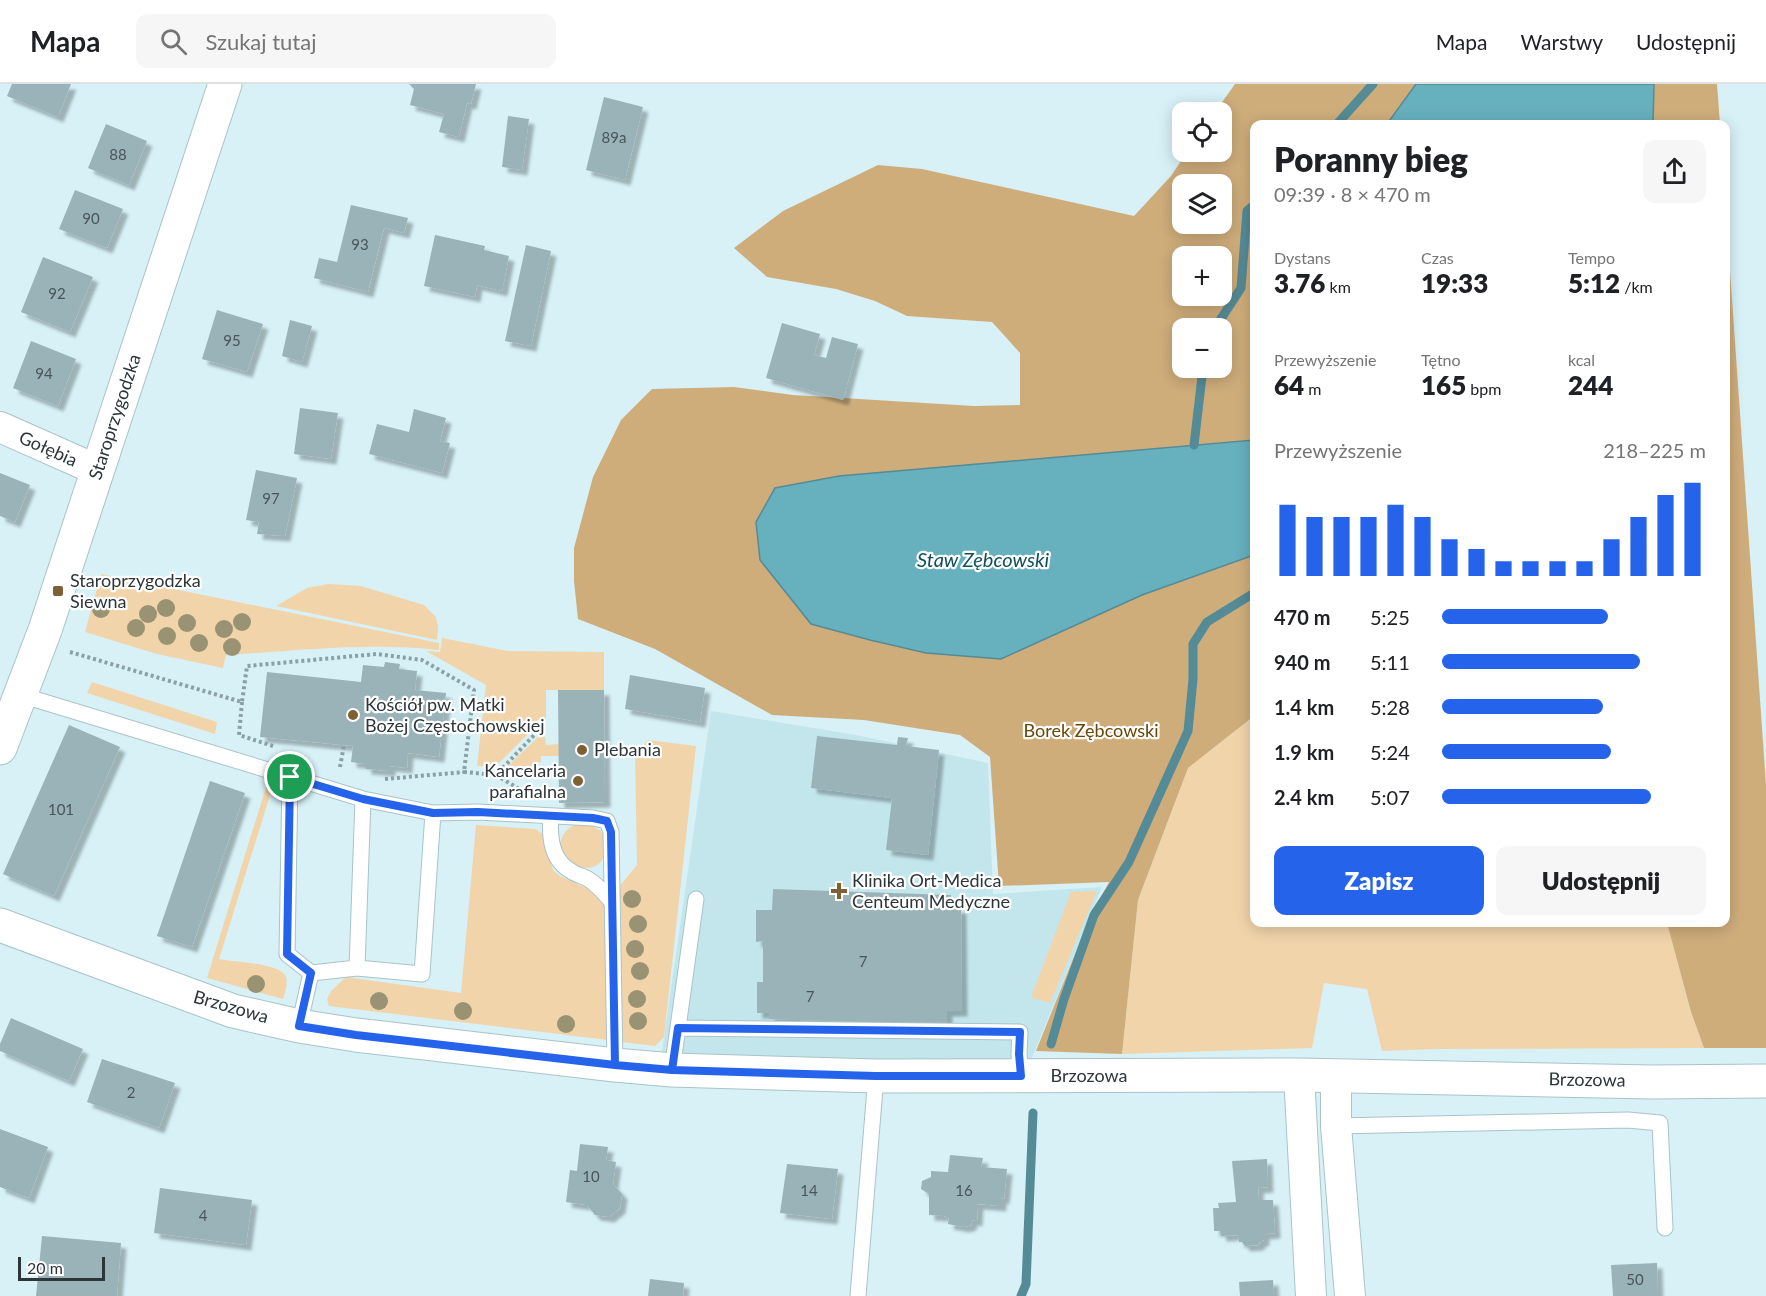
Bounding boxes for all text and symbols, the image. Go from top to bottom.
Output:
search box [136,14,556,68]
text: Mapa [30,24,100,58]
icon: search [157,25,190,58]
text: Szukaj tutaj [205,28,316,55]
text: Mapa [1436,29,1488,54]
text: Warstwy [1521,29,1603,54]
text: Udostępnij [1636,29,1736,54]
map controls [1172,102,1232,378]
button: locate [1172,102,1232,162]
house number: 89a [602,128,626,146]
text: Poranny bieg [1274,139,1468,179]
button: share [1643,140,1706,203]
house number: 88 [109,145,127,163]
button: layers [1172,174,1232,234]
text: 09:39 · 8 × 470 m [1274,182,1431,206]
house number: 90 [82,209,100,227]
house number: 93 [351,235,369,253]
button: + [1172,246,1232,306]
text: Dystans [1274,248,1331,267]
text: Czas [1421,248,1454,267]
text: Tempo [1568,248,1615,267]
text: 3.76 [1274,267,1325,299]
text: 19:33 [1421,267,1488,299]
text: 5:12 [1568,267,1620,299]
text: km [1325,277,1351,296]
text: /km [1620,277,1653,296]
house number: 92 [48,284,66,302]
button: − [1172,318,1232,378]
house number: 95 [223,331,241,349]
text: Przewyższenie [1274,350,1376,369]
text: Tętno [1421,350,1461,369]
text: kcal [1568,350,1595,369]
street label: Staroprzygodzka [83,351,145,482]
house number: 94 [35,364,53,382]
text: 64 [1274,369,1304,401]
text: 165 [1421,369,1466,401]
text: 244 [1568,369,1613,401]
text: m [1304,379,1321,398]
text: bpm [1466,379,1501,398]
street label: Gołębia [16,425,81,471]
text: Przewyższenie [1274,438,1402,462]
text: 218–225 m [1603,438,1706,462]
house number: 97 [262,489,280,507]
water label: Staw Zębcowski [917,547,1049,571]
place label: Staroprzygodzka Siewna [70,569,201,612]
marker: Staroprzygodzka Siewna [51,584,65,598]
text: 470 m [1274,605,1330,629]
text: 5:25 [1370,605,1410,629]
text: 940 m [1274,650,1330,674]
text: 5:11 [1370,650,1410,674]
place label: Kościół pw. Matki Bożej Częstochowskiej [365,693,545,736]
text: 1.4 km [1274,695,1334,719]
text: 5:28 [1370,695,1410,719]
marker: Kościół pw. Matki Bożej Częstochowskiej [346,708,360,722]
park label: Borek Zębcowski [1024,719,1158,741]
place label: Plebania [594,738,661,760]
text: 1.9 km [1274,740,1334,764]
text: 5:24 [1370,740,1410,764]
marker: Plebania [575,743,589,757]
pin [264,751,315,802]
place label: Kancelaria parafialna [484,759,566,802]
icon: arrive [273,760,306,793]
marker: Kancelaria parafialna [571,774,585,788]
text: 2.4 km [1274,785,1334,809]
text: 5:07 [1370,785,1410,809]
house number: 101 [48,800,74,818]
button: Zapisz [1274,846,1484,915]
button: Udostępnij [1496,846,1706,915]
place label: Klinika Ort-Medica Centeum Medyczne [852,869,1010,912]
marker: Klinika Ort-Medica Centeum Medyczne [830,882,848,900]
house number: 7 [859,952,868,970]
street label: Brzozowa [191,985,271,1027]
house number: 7 [806,987,815,1005]
street label: Brzozowa [1051,1064,1128,1086]
street label: Brzozowa [1548,1067,1626,1091]
house number: 2 [127,1083,135,1101]
house number: 10 [582,1167,600,1185]
house number: 14 [800,1181,818,1199]
house number: 16 [955,1181,973,1199]
house number: 4 [199,1206,208,1224]
scale bar [18,1254,105,1282]
text: 20 m [27,1258,63,1277]
house number: 50 [1626,1270,1644,1288]

